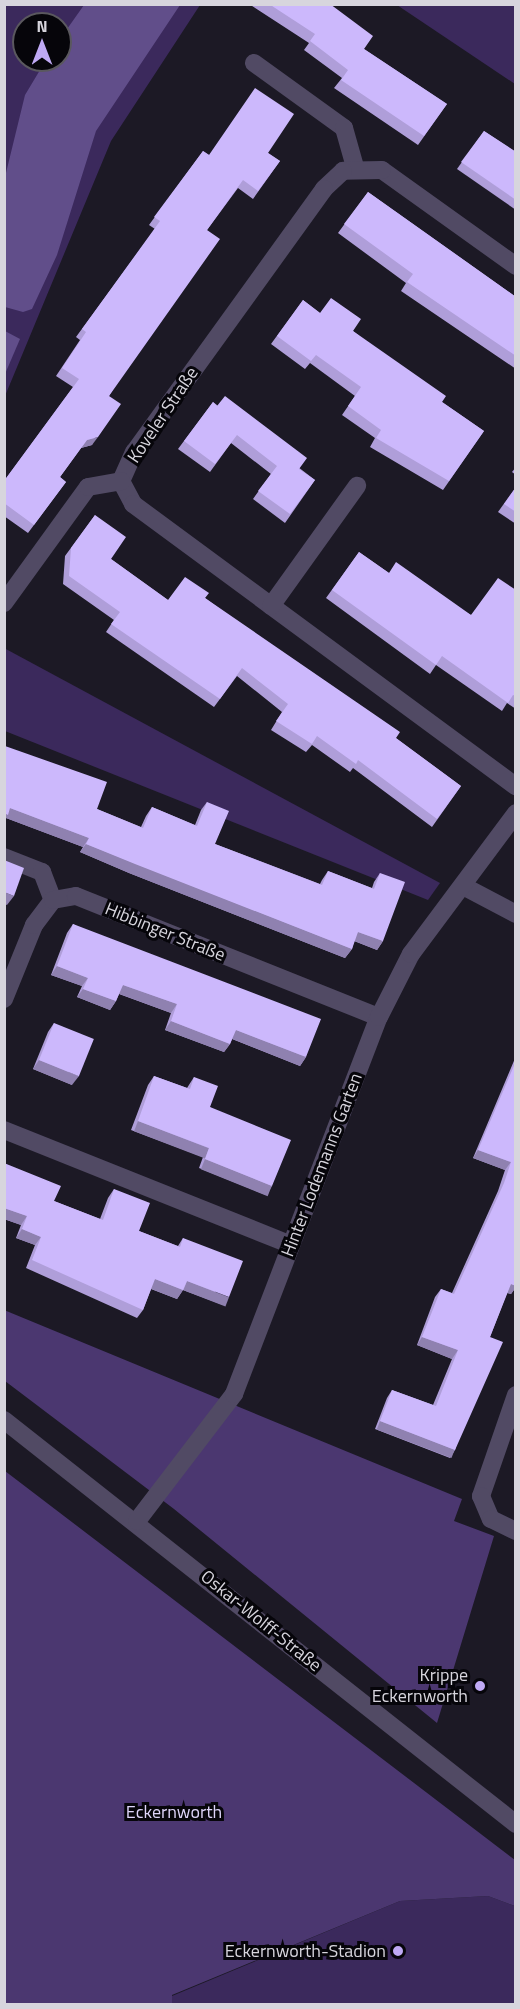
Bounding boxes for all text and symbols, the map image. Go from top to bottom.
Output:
north arrow [12,12,72,72]
text: N [36,14,48,38]
street label: Koveler Straße [123,363,203,467]
street label: Hibbinger Straße [102,898,228,966]
street label: Hinter Lodemanns Garten [277,1070,367,1260]
street label: Oskar-Wolff-Straße [196,1566,326,1676]
place label: Krippe Eckernworth [372,1665,468,1708]
marker: Krippe Eckernworth [473,1679,487,1693]
park label: Eckernworth [126,1801,222,1823]
place label: Eckernworth-Stadion [225,1940,386,1962]
marker: Eckernworth-Stadion [391,1944,405,1958]

